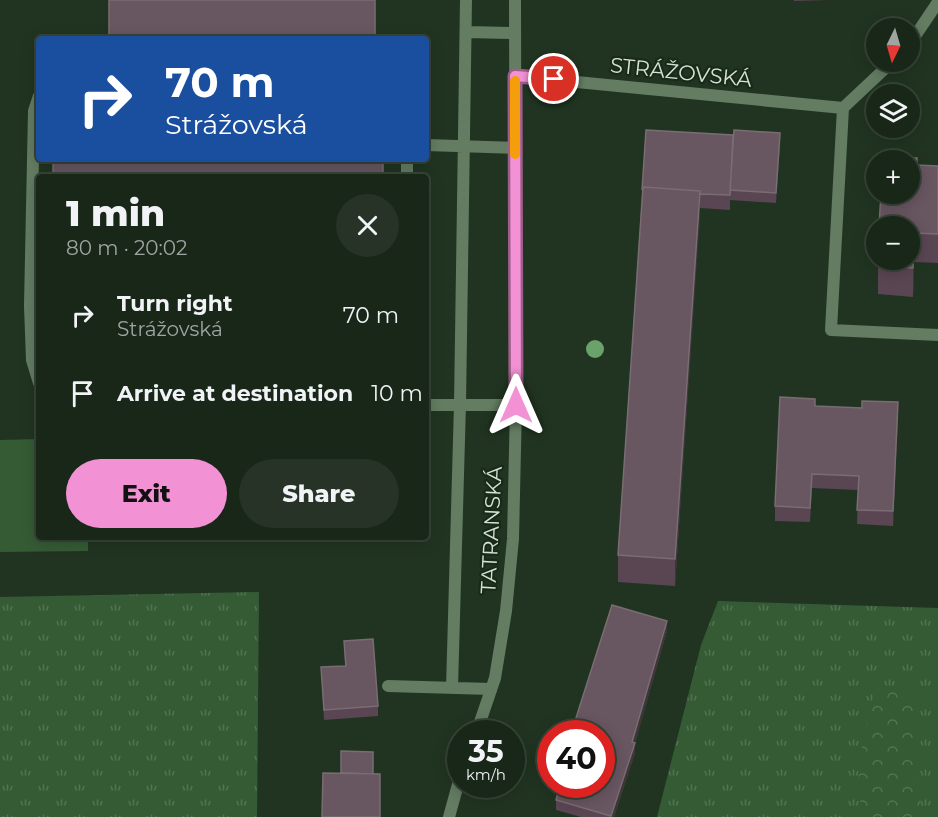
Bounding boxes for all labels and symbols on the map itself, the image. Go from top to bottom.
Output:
north arrow [866,18,920,72]
street label: STRÁŽOVSKÁ [609,52,754,92]
pin [528,53,579,104]
position arrow [484,373,548,437]
street label: TATRANSKÁ [475,465,507,594]
speed limit sign: 40 [537,720,615,798]

